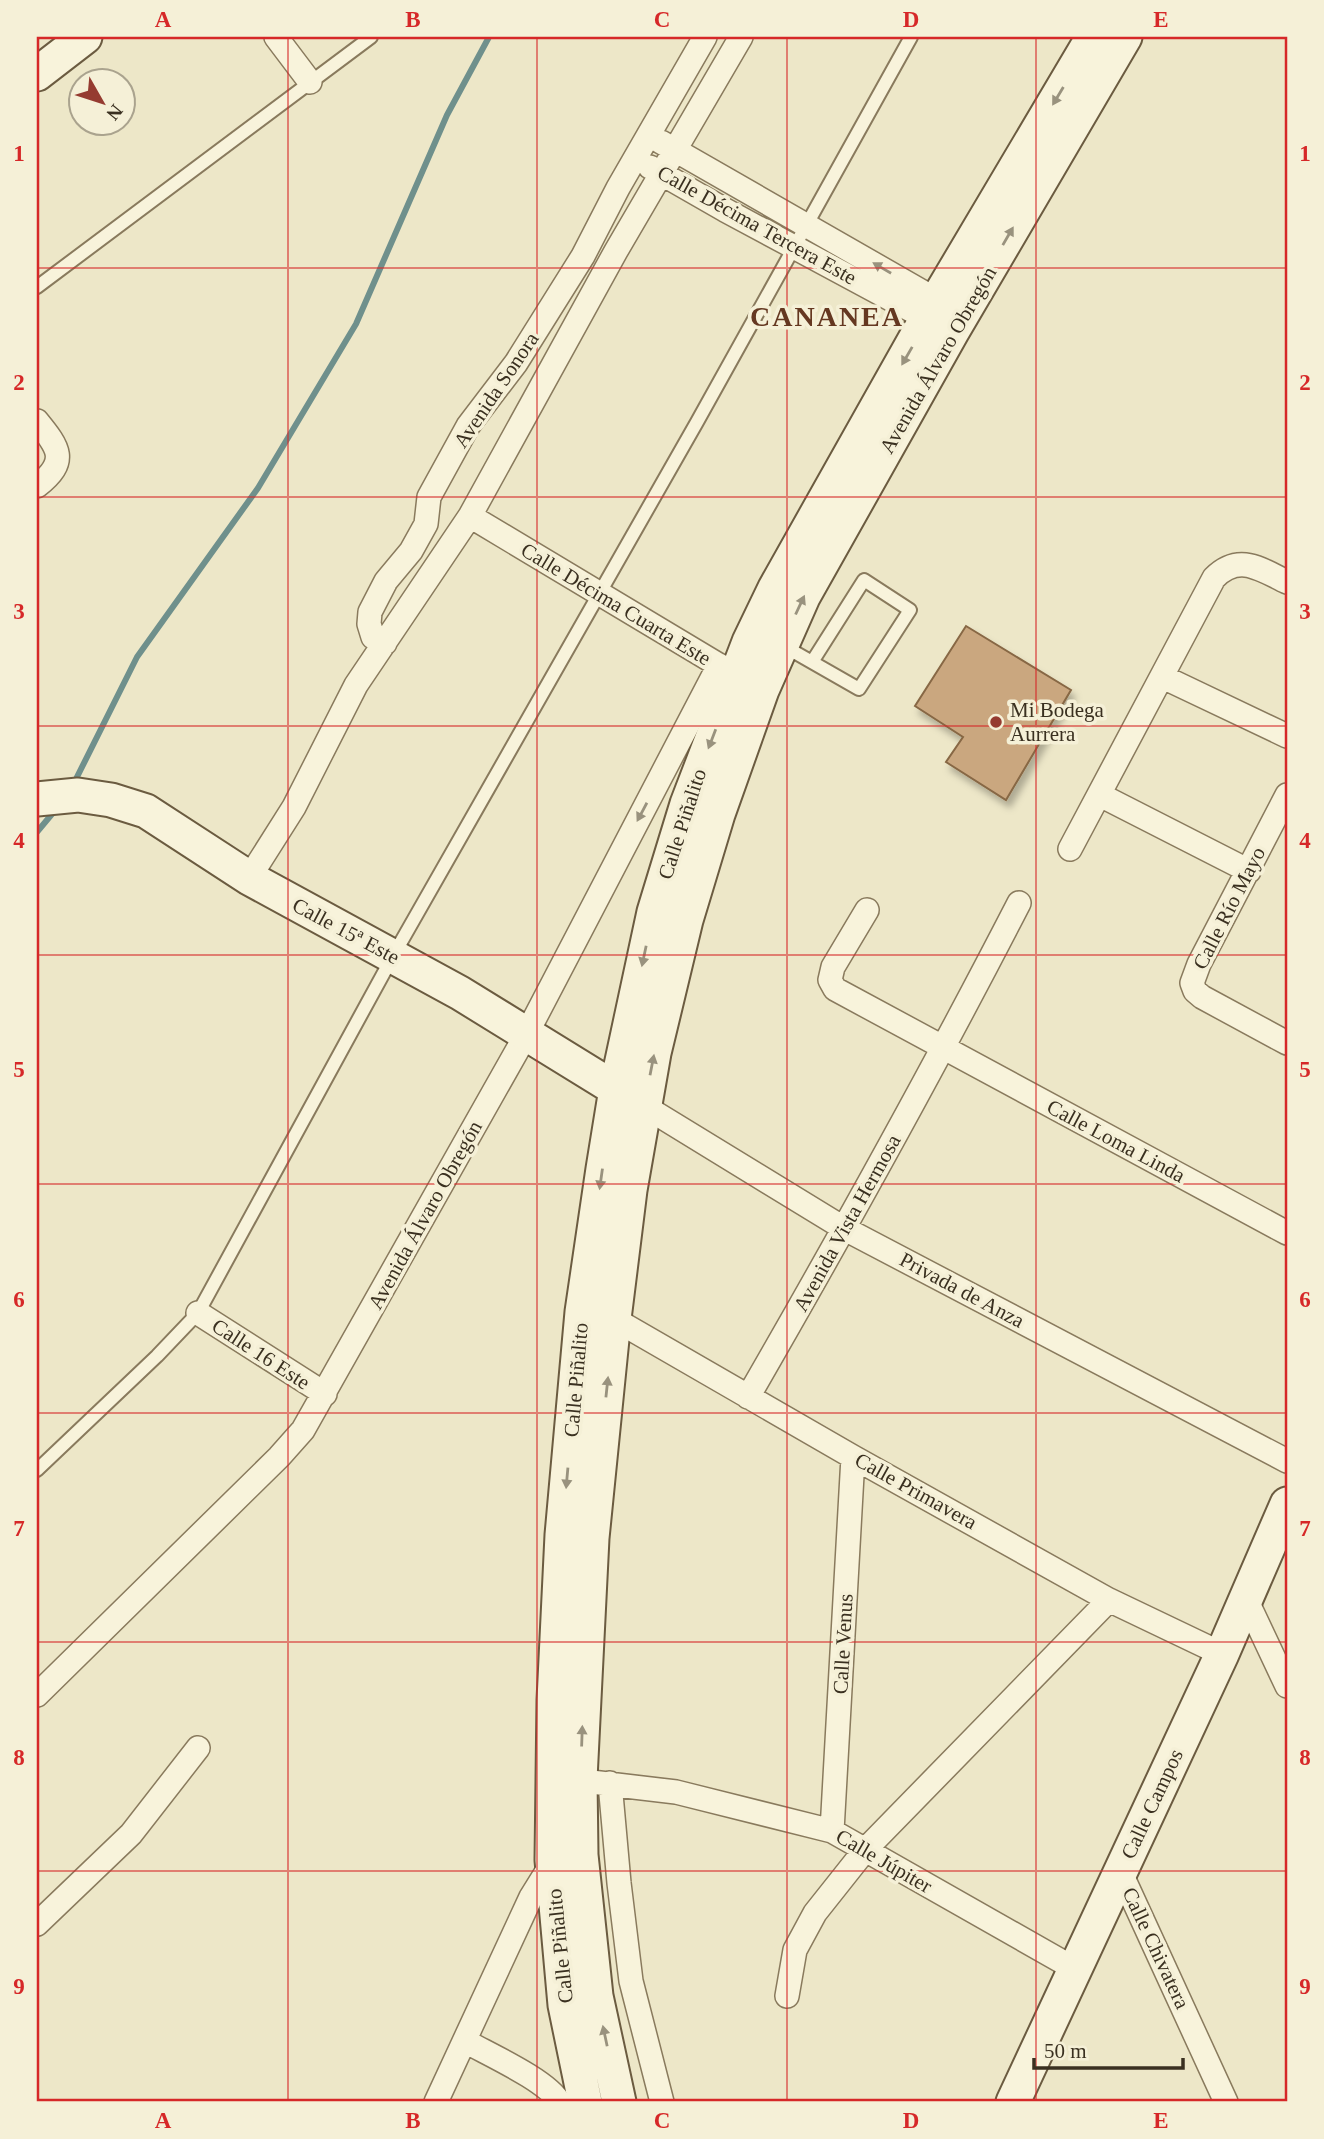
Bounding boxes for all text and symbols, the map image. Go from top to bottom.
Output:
text: A [155,7,172,32]
text: B [405,7,421,32]
text: C [654,7,670,32]
text: D [903,7,919,32]
text: E [1153,7,1169,32]
north arrow [66,66,136,136]
one-way arrow [1052,86,1065,105]
text: N [102,100,127,125]
text: 1 [13,141,25,166]
text: 1 [1299,141,1311,166]
street label: Calle Décima Tercera Este [653,160,861,290]
one-way arrow [1002,227,1014,246]
one-way arrow [872,262,892,274]
street label: Avenida Álvaro Obregón [875,262,1002,458]
district label: CANANEA [750,301,904,332]
street label: Avenida Sonora [448,327,544,452]
one-way arrow [901,346,913,365]
text: 2 [13,370,25,395]
text: 2 [1299,370,1311,395]
street label: Calle Décima Cuarta Este [517,538,715,670]
one-way arrow [794,595,806,615]
text: 3 [13,599,25,624]
text: 3 [1299,599,1311,624]
place label: Mi Bodega Aurrera [1010,698,1105,746]
marker: Mi Bodega Aurrera [988,714,1004,730]
one-way arrow [706,729,717,750]
street label: Calle Piñalito [653,766,711,882]
one-way arrow [636,802,647,822]
text: 4 [13,828,25,853]
text: 4 [1299,828,1311,853]
street label: Calle Río Mayo [1188,843,1270,973]
street label: Calle 15ª Este [288,893,404,969]
one-way arrow [639,945,650,967]
one-way arrow [646,1054,657,1076]
text: 5 [13,1057,25,1082]
text: 5 [1299,1057,1311,1082]
street label: Calle Loma Linda [1043,1095,1190,1188]
street label: Avenida Álvaro Obregón [363,1116,487,1313]
street label: Avenida Vista Hermosa [788,1130,906,1316]
one-way arrow [595,1168,606,1190]
street label: Privada de Anza [896,1247,1029,1333]
text: 6 [13,1287,25,1312]
text: 6 [1299,1287,1311,1312]
street label: Calle 16 Este [208,1313,314,1395]
street label: Calle Piñalito [559,1322,593,1438]
one-way arrow [602,1376,613,1398]
street label: Calle Primavera [851,1448,982,1535]
one-way arrow [561,1467,572,1489]
text: 7 [13,1516,25,1541]
text: 7 [1299,1516,1311,1541]
street label: Calle Venus [828,1593,858,1695]
one-way arrow [576,1725,587,1747]
text: 8 [13,1745,25,1770]
street label: Calle Campos [1116,1745,1188,1863]
text: 8 [1299,1745,1311,1770]
street label: Calle Júpiter [832,1824,936,1898]
street label: Calle Chivatera [1117,1883,1195,2013]
street label: Calle Piñalito [542,1888,578,2004]
text: 9 [13,1974,25,1999]
text: 9 [1299,1974,1311,1999]
one-way arrow [599,2025,610,2047]
scale bar [1034,2027,1182,2071]
text: 50 m [1044,2039,1087,2063]
text: A [155,2108,172,2133]
text: B [405,2108,421,2133]
text: C [654,2108,670,2133]
text: D [903,2108,919,2133]
text: E [1153,2108,1169,2133]

